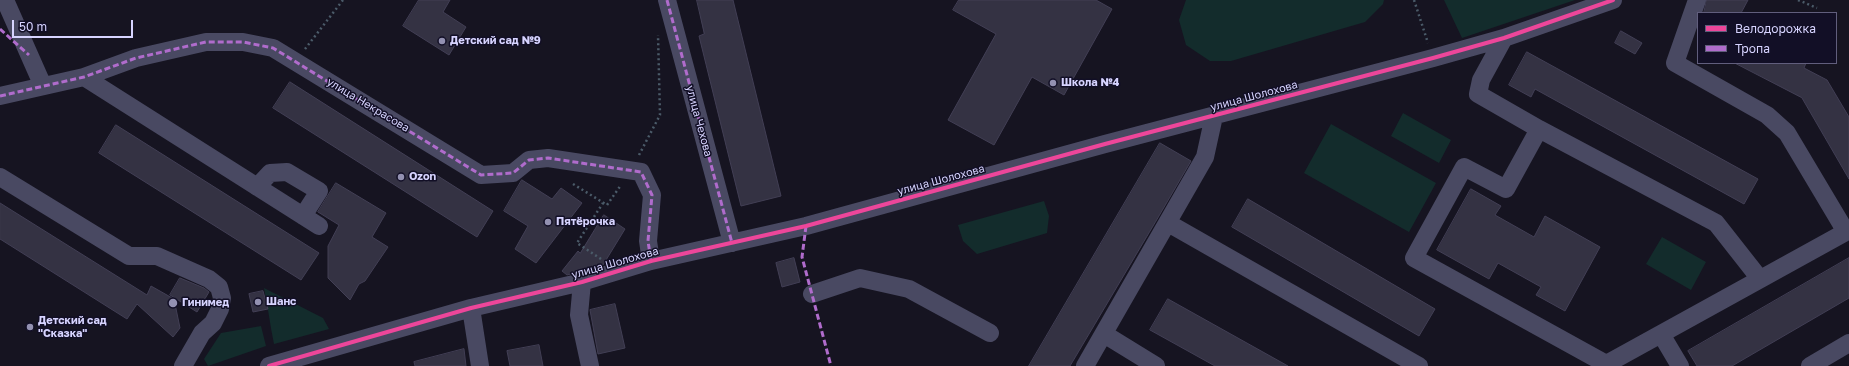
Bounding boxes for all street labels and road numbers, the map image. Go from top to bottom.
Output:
street label: улица Некрасова [324,75,412,135]
street label: улица Шолохова [1209,78,1299,114]
street label: улица Чехова [683,84,715,158]
street label: улица Шолохова [896,162,986,198]
street label: улица Шолохова [570,244,660,282]

